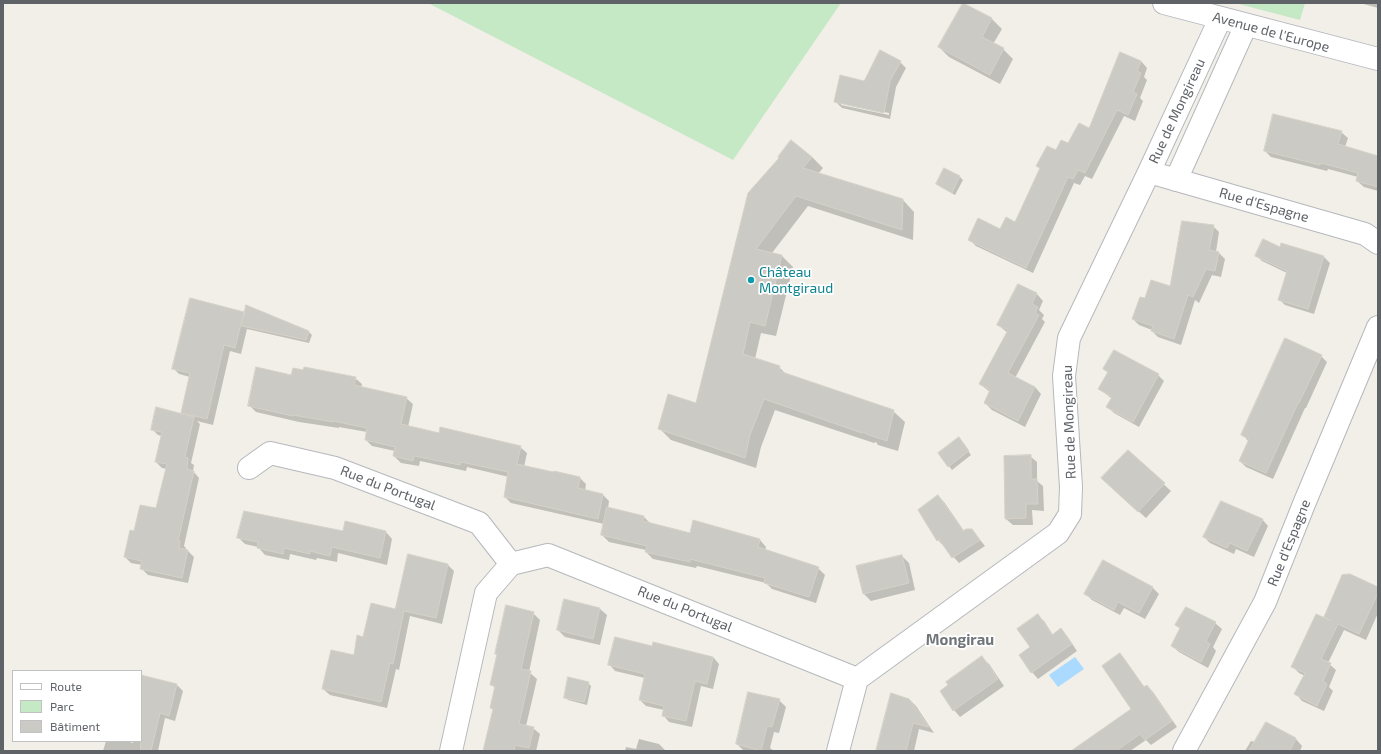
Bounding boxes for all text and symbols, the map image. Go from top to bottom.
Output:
street label: Avenue de l'Europe [1211,8,1331,56]
street label: Rue de Mongireau [1145,56,1209,166]
street label: Rue d'Espagne [1217,184,1311,226]
place label: Château Montgiraud [759,264,833,296]
marker: Château Montgiraud [746,275,756,285]
street label: Rue de Mongireau [1059,365,1079,479]
street label: Rue du Portugal [338,462,438,514]
street label: Rue d'Espagne [1264,497,1314,589]
street label: Rue du Portugal [635,582,735,636]
district label: Mongirau [926,631,994,649]
legend [12,670,142,742]
text: Route [50,679,82,693]
text: Parc [50,699,74,713]
text: Bâtiment [50,719,100,733]

